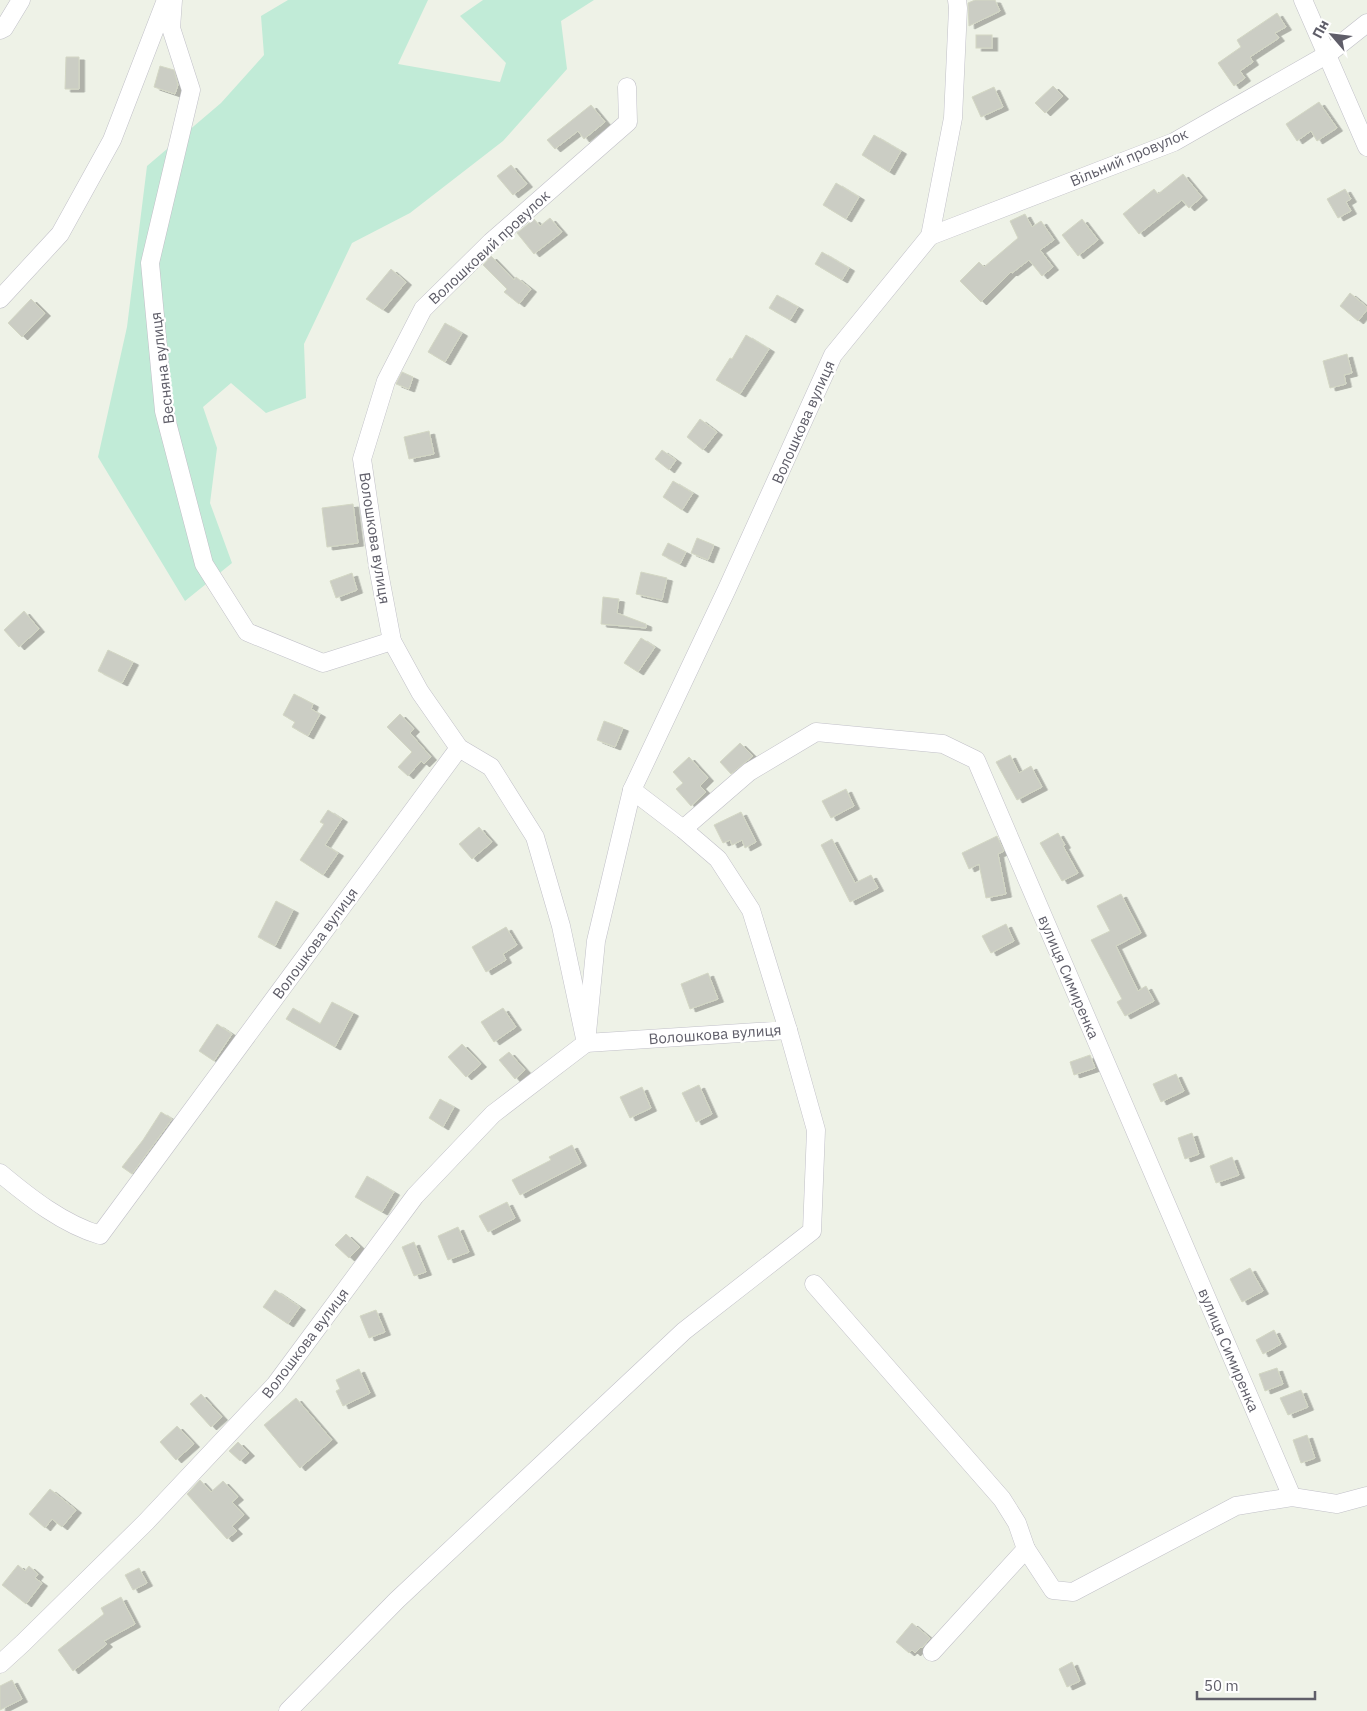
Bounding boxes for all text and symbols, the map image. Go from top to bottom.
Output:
north arrow [1307,10,1357,60]
text: Пн [1308,17,1333,41]
street label: Вільний провулок [1067,124,1191,190]
street label: Волошковий провулок [424,186,554,308]
street label: Весняна вулиця [146,311,178,425]
street label: Волошкова вулиця [767,357,839,487]
street label: Волошкова вулиця [355,471,395,605]
street label: Волошкова вулиця [268,884,362,1002]
street label: вулиця Симиренка [1034,912,1104,1042]
street label: Волошкова вулиця [648,1020,782,1048]
street label: Волошкова вулиця [257,1284,353,1402]
street label: вулиця Симиренка [1194,1285,1264,1415]
scale bar [1197,1668,1314,1700]
text: 50 m [1204,1676,1239,1695]

